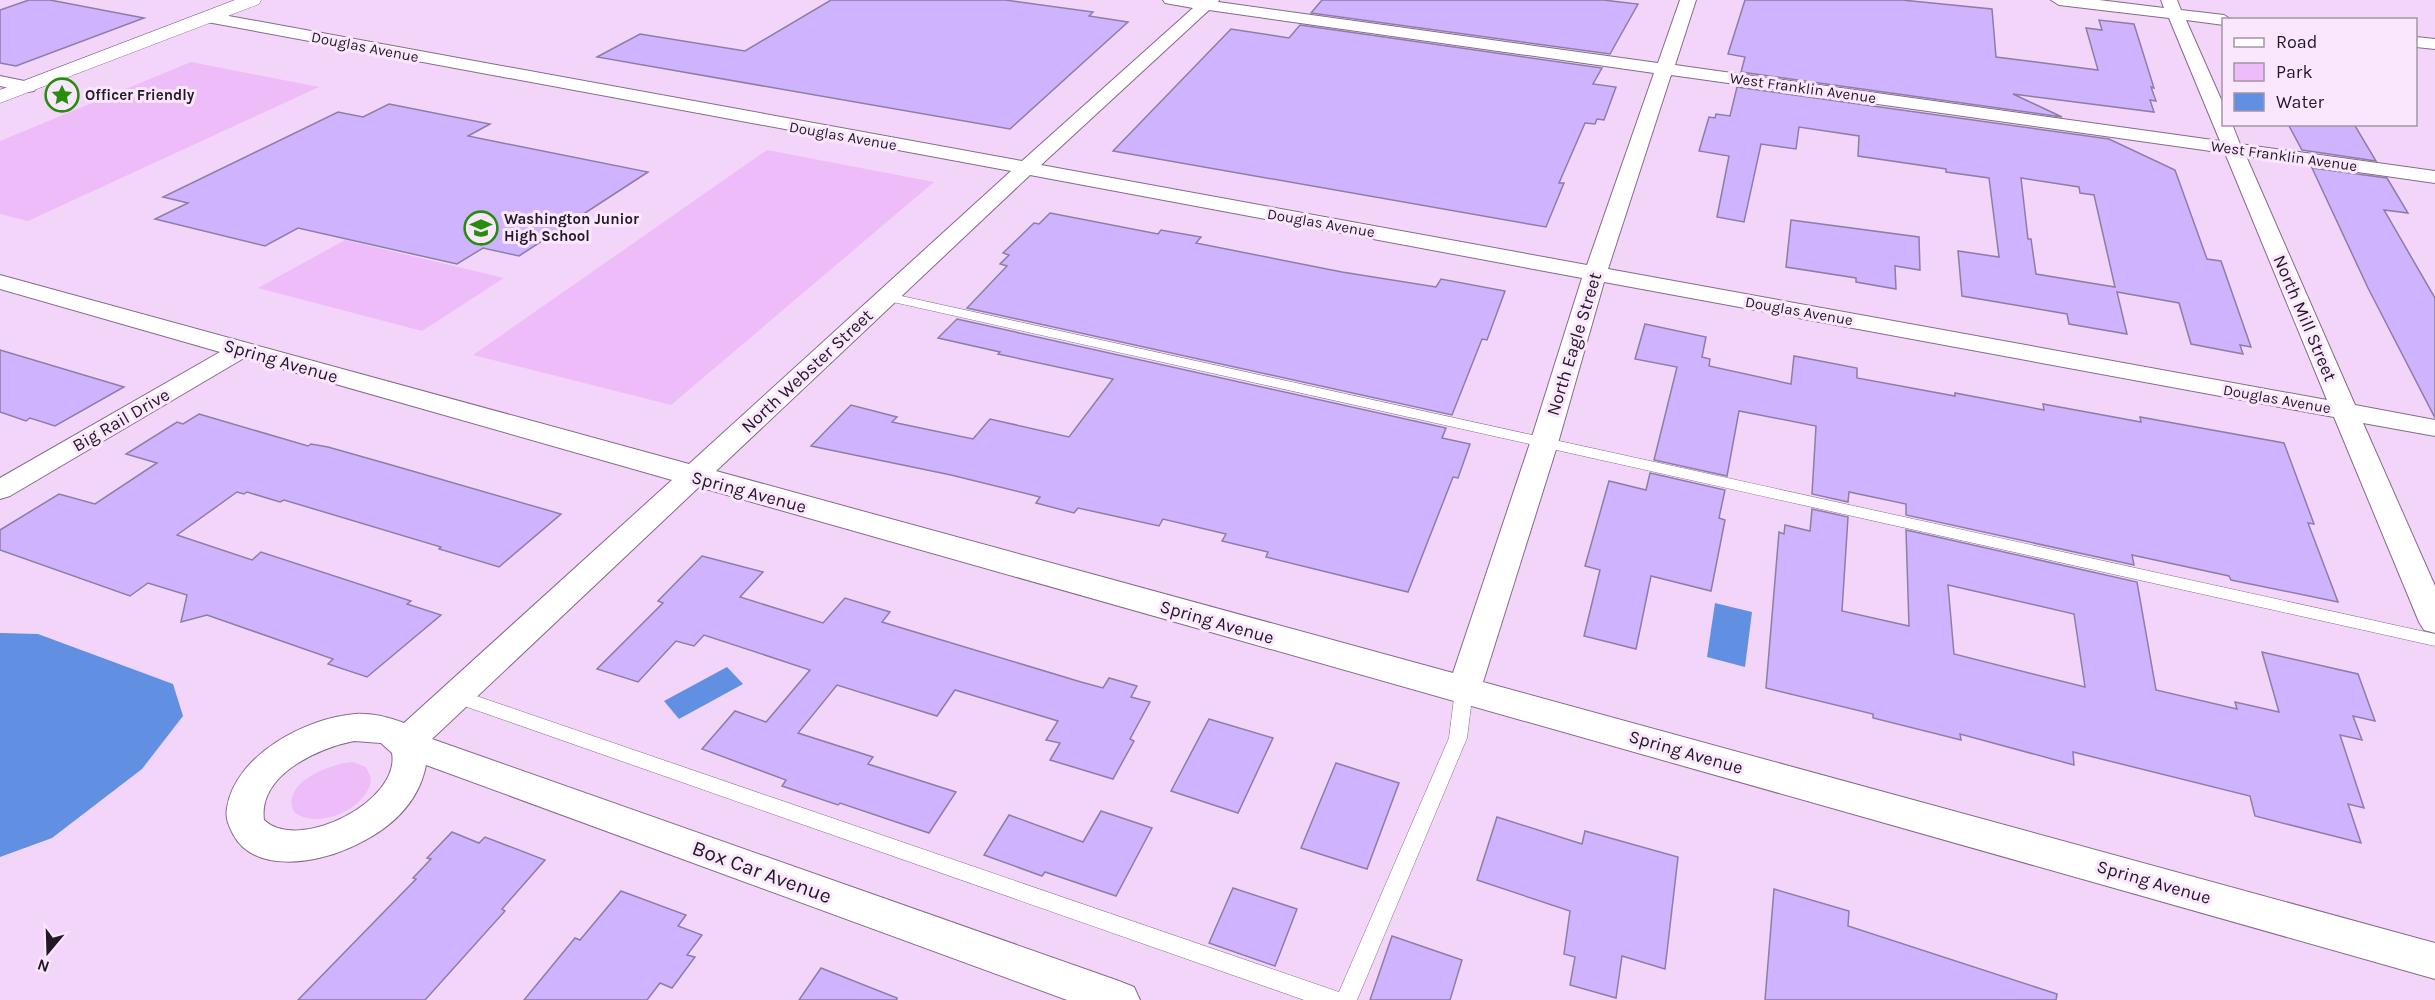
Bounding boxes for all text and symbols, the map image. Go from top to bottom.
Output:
legend [2222,18,2417,126]
street label: Douglas Avenue [310,28,420,66]
text: Road [2276,31,2317,53]
text: Park [2276,61,2313,83]
street label: West Franklin Avenue [1729,69,1877,107]
place icon: Officer Friendly [44,77,80,113]
place label: Officer Friendly [85,86,195,104]
text: Water [2276,91,2324,113]
street label: Douglas Avenue [788,118,898,154]
street label: West Franklin Avenue [2210,137,2358,175]
street label: Douglas Avenue [1266,205,1376,241]
school or university icon: Washington Junior High School [463,210,499,246]
place label: Washington Junior High School [504,210,639,245]
street label: North Mill Street [2269,252,2342,385]
street label: North Eagle Street [1542,269,1606,418]
street label: Douglas Avenue [1744,293,1854,329]
street label: North Webster Street [737,304,877,438]
street label: Spring Avenue [221,334,341,388]
street label: Douglas Avenue [2222,381,2332,417]
street label: Big Rail Drive [68,383,174,457]
street label: Spring Avenue [689,466,809,518]
street label: Spring Avenue [1157,595,1277,649]
street label: Spring Avenue [1626,725,1746,779]
street label: Box Car Avenue [689,836,835,908]
street label: Spring Avenue [2094,855,2214,909]
north arrow [18,922,78,982]
text: N [35,955,52,977]

